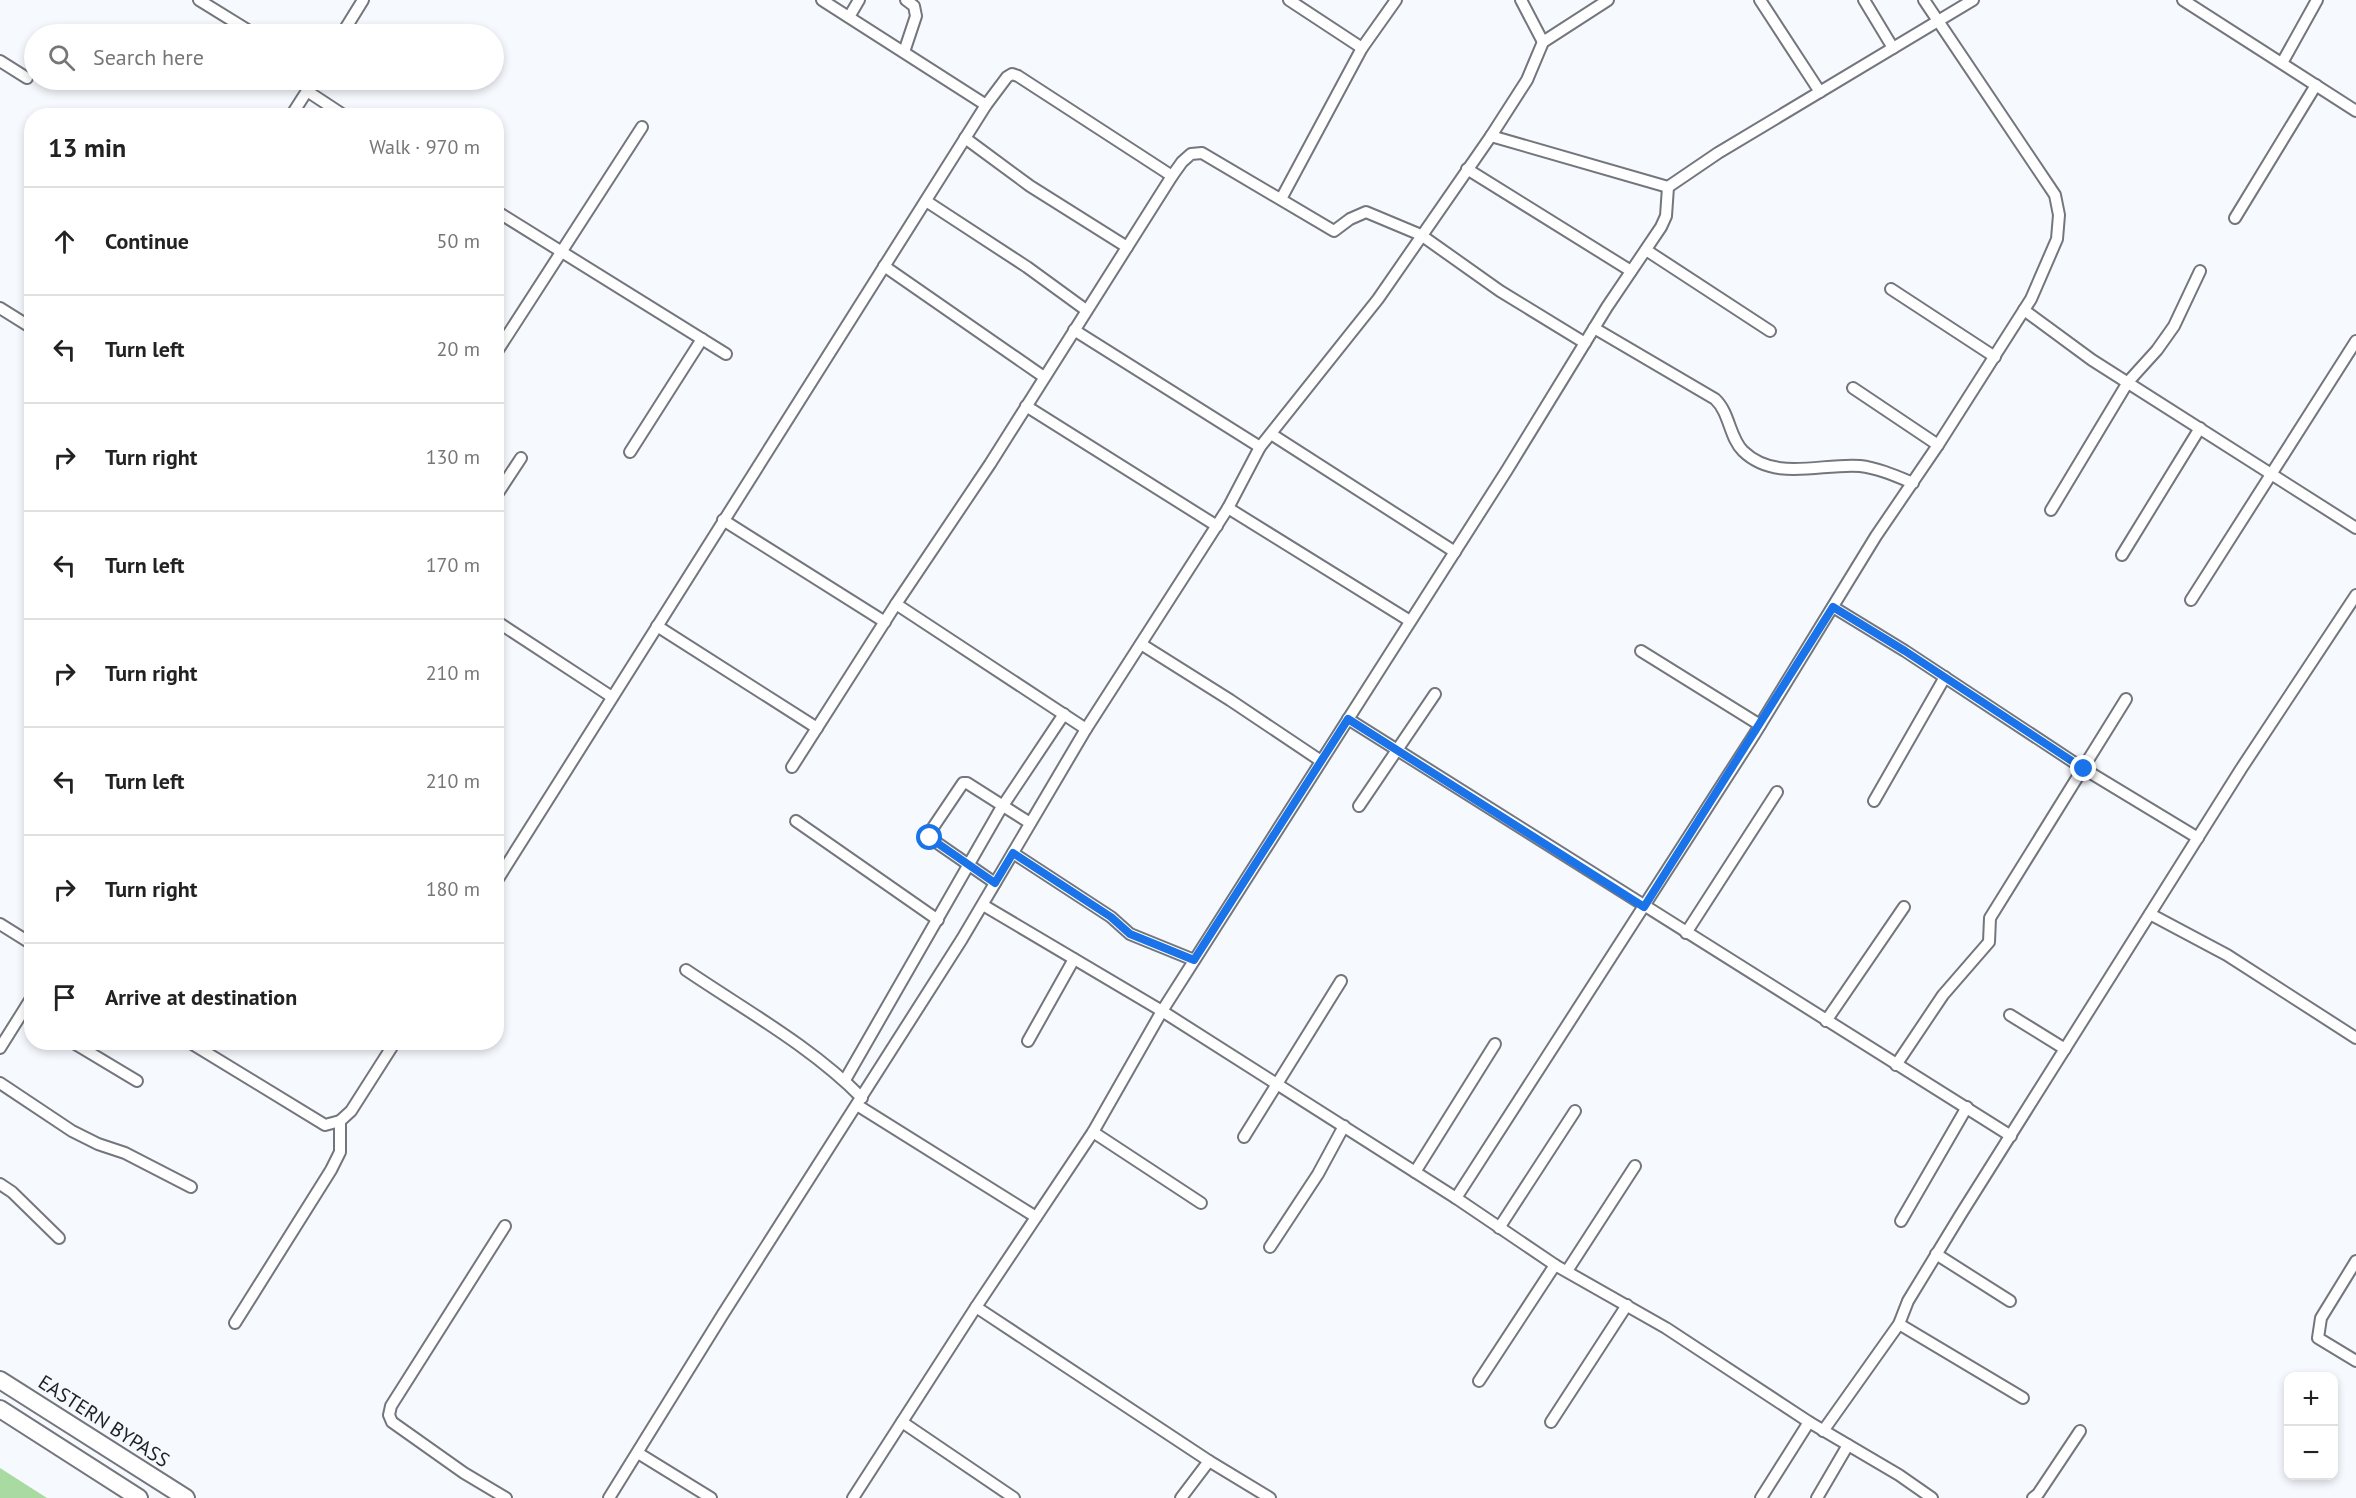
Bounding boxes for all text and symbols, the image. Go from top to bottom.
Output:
search box [24,24,504,90]
icon: search [45,41,78,74]
text: Search here [93,43,204,71]
text: 13 min [48,131,126,164]
text: Walk · 970 m [369,134,480,160]
icon: ahead [48,225,81,258]
text: Continue [105,227,189,255]
text: 50 m [437,228,480,254]
icon: left [48,333,81,366]
text: Turn left [105,335,185,363]
text: 20 m [437,336,480,362]
icon: right [48,441,81,474]
text: Turn right [105,443,197,471]
text: 130 m [426,444,480,470]
icon: left [48,549,81,582]
text: Turn left [105,551,185,579]
text: 170 m [426,552,480,578]
icon: right [48,657,81,690]
text: Turn right [105,659,197,687]
text: 210 m [426,660,480,686]
route end [2070,755,2096,781]
icon: left [48,765,81,798]
text: Turn left [105,767,185,795]
text: 210 m [426,768,480,794]
route start [916,824,942,850]
icon: right [48,873,81,906]
text: Turn right [105,875,197,903]
text: 180 m [426,876,480,902]
icon: arrive [48,981,81,1014]
text: Arrive at destination [105,983,297,1011]
street label: EASTERN BYPASS [33,1369,175,1473]
map controls [2284,1372,2338,1480]
button: + [2284,1372,2338,1426]
button: − [2284,1426,2338,1480]

